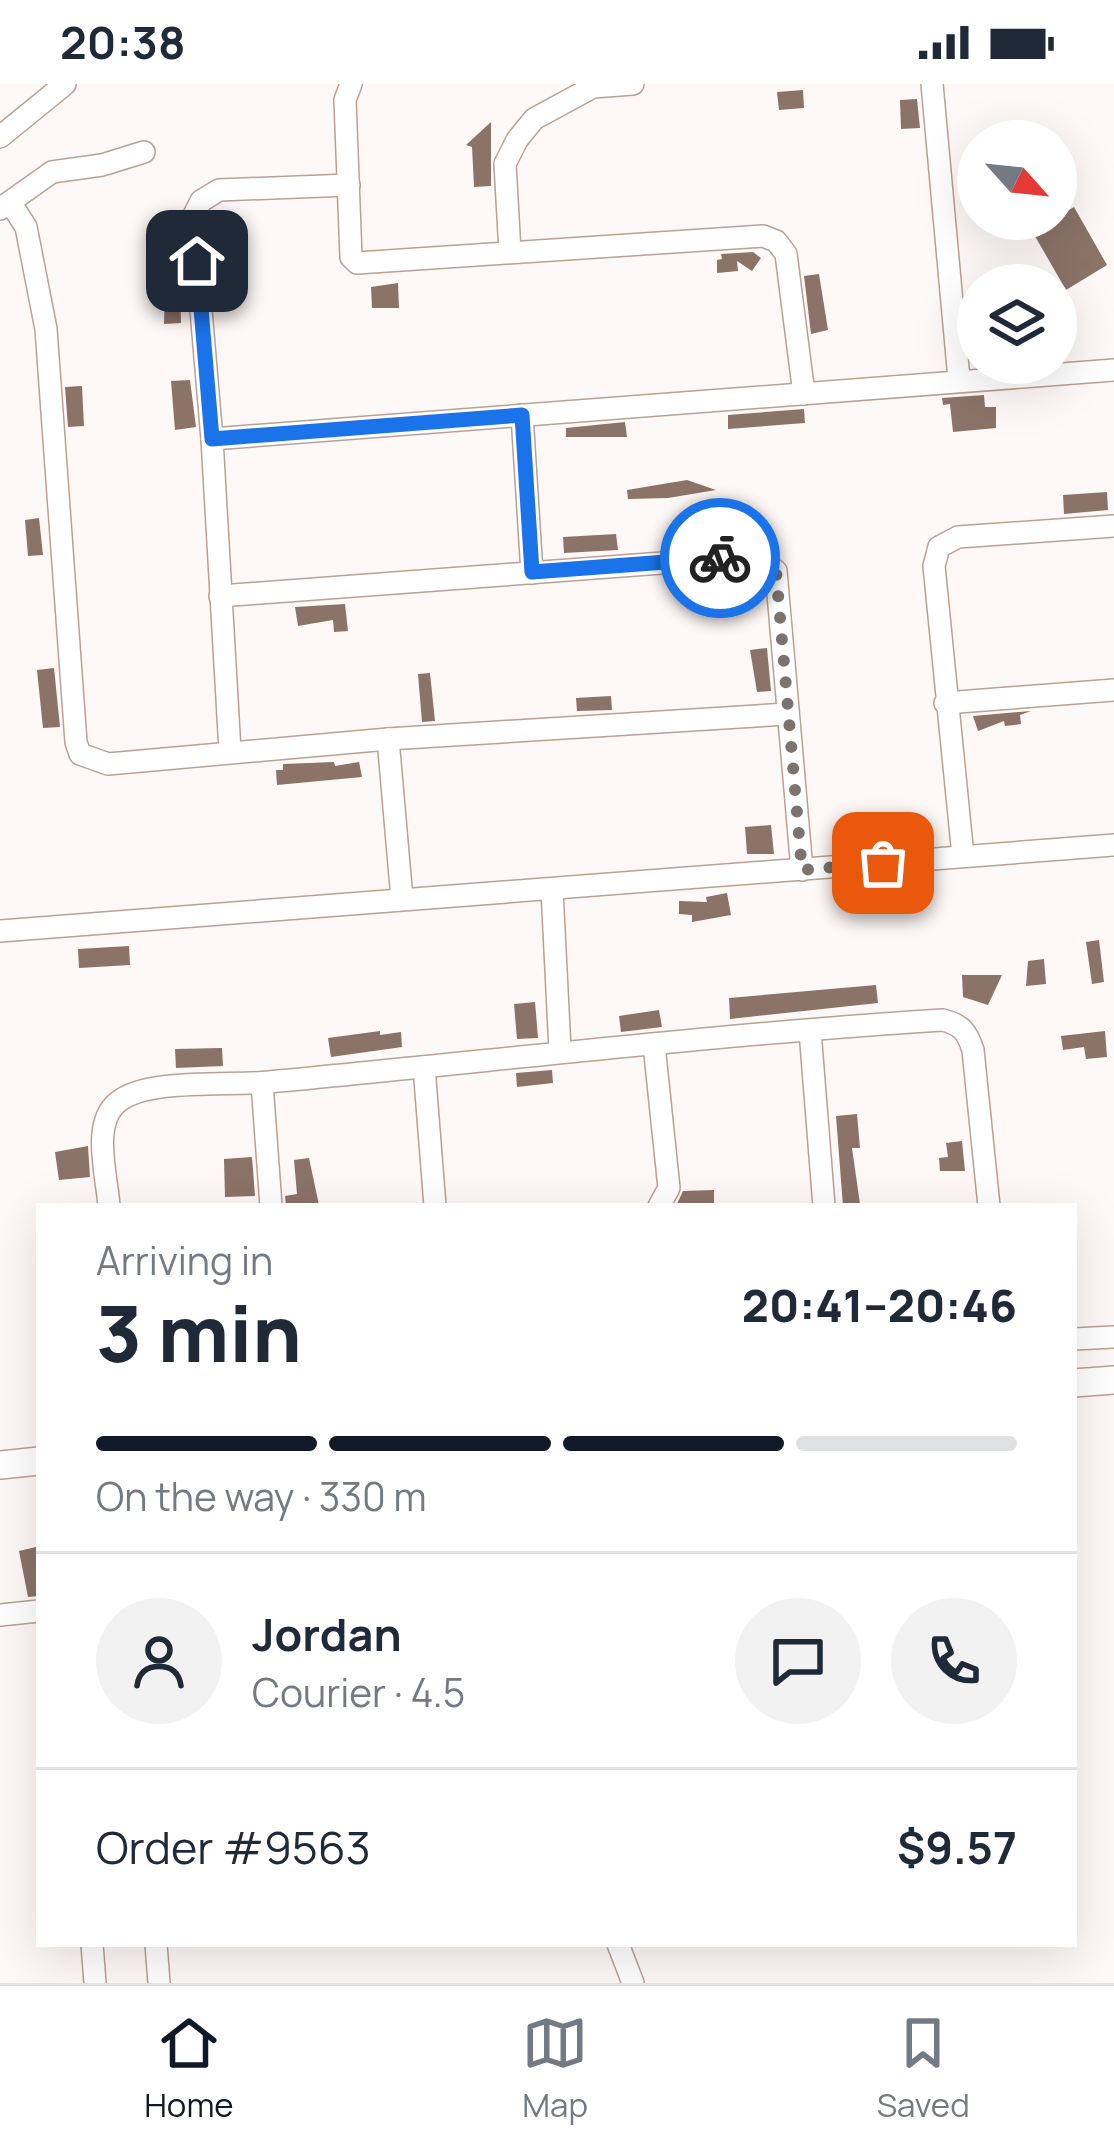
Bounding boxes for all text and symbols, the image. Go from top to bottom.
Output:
text: 20:38 [60,11,186,73]
north arrow [957,120,1077,240]
map controls [957,120,1077,384]
pin [146,210,248,312]
icon: home [164,228,230,294]
button: layers [957,264,1077,384]
courier [660,498,780,618]
icon: bike [687,525,753,591]
pin [832,812,934,914]
icon: bag [850,830,916,896]
text: Arriving in [96,1233,273,1287]
text: 20:41–20:46 [742,1274,1017,1336]
text: 3 min [96,1279,302,1385]
text: On the way · 330 m [96,1469,427,1523]
button: person [96,1598,222,1724]
button: chat [735,1598,861,1724]
button: phone [891,1598,1017,1724]
text: Jordan [252,1603,402,1665]
text: Courier · 4.5 [252,1665,465,1719]
text: Order #9563 [96,1816,371,1878]
text: $9.57 [897,1816,1017,1878]
tab: Home [144,2010,234,2127]
tab: Map [522,2010,588,2127]
tab: Saved [877,2010,970,2127]

